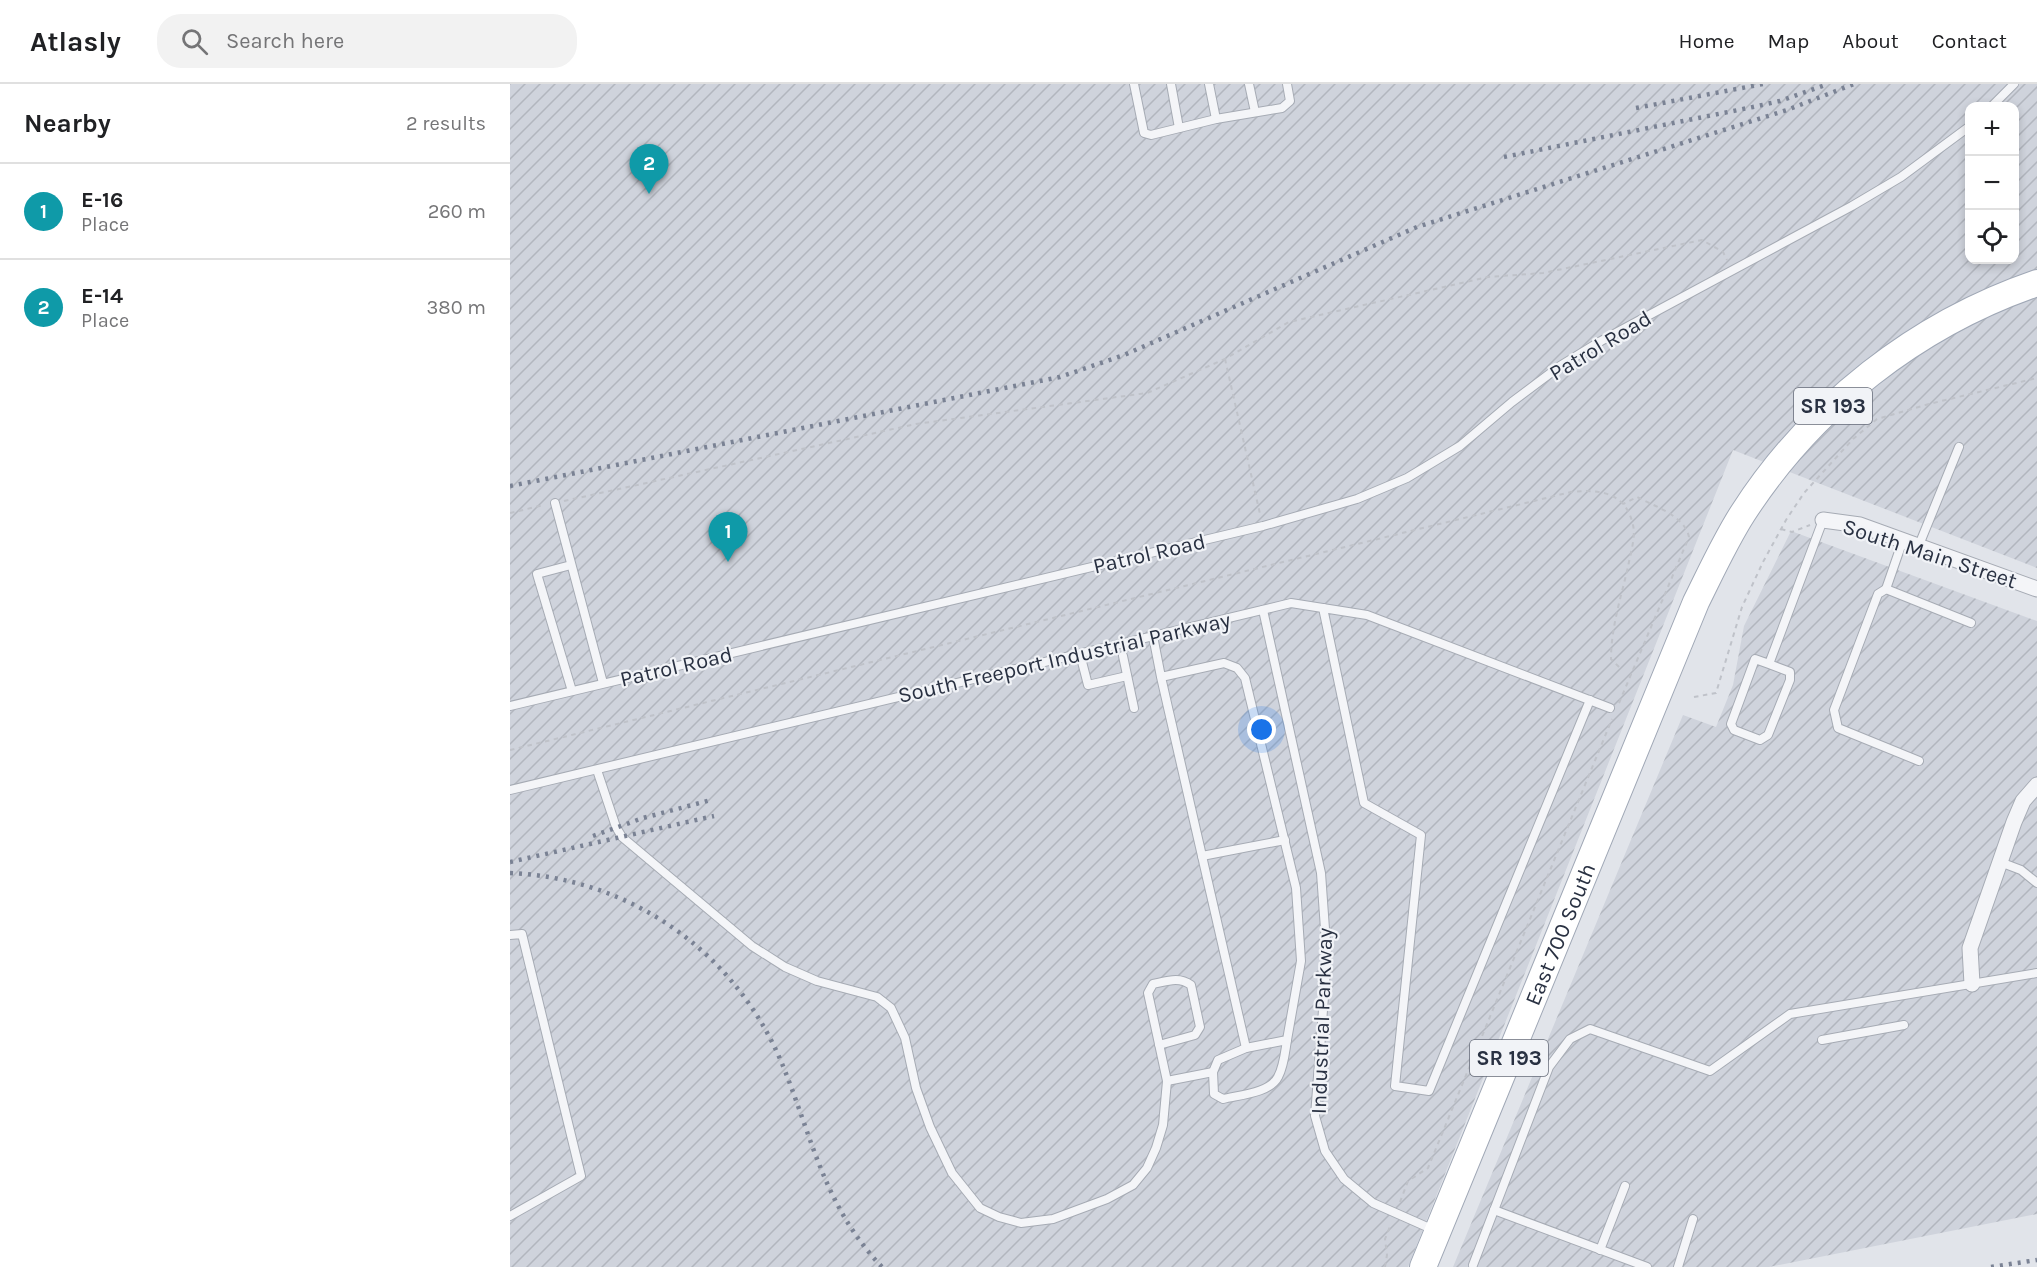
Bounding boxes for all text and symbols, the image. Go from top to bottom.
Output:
search box [157,14,577,68]
text: Atlasly [30,25,121,58]
icon: search [178,25,211,58]
text: Search here [226,28,344,54]
text: Home [1679,29,1735,53]
text: Map [1768,29,1809,53]
text: About [1842,29,1899,53]
text: Contact [1932,29,2007,53]
map controls [1965,102,2019,264]
button: + [1965,102,2019,156]
text: Nearby [24,108,111,139]
text: 2 results [406,112,486,135]
pin: 2 [630,144,668,194]
button: − [1965,156,2019,210]
text: E-16 [81,187,123,213]
text: 1 [40,200,47,223]
text: 260 m [428,200,486,223]
button: locate [1965,210,2019,264]
text: Place [81,213,129,236]
text: E-14 [81,283,123,309]
text: 2 [37,296,50,319]
text: 380 m [427,296,486,319]
street label: Patrol Road [1545,305,1656,387]
text: Place [81,309,129,332]
road number: SR 193 [1794,388,1872,424]
pin: 1 [708,512,748,562]
street label: South Main Street [1839,514,2020,594]
street label: Patrol Road [1090,528,1208,580]
street label: South Freeport Industrial Parkway [895,607,1233,709]
street label: Patrol Road [617,641,735,693]
your location [1247,715,1276,744]
street label: East 700 South [1520,859,1601,1009]
street label: Industrial Parkway [1306,927,1338,1115]
road number: SR 193 [1470,1040,1548,1076]

